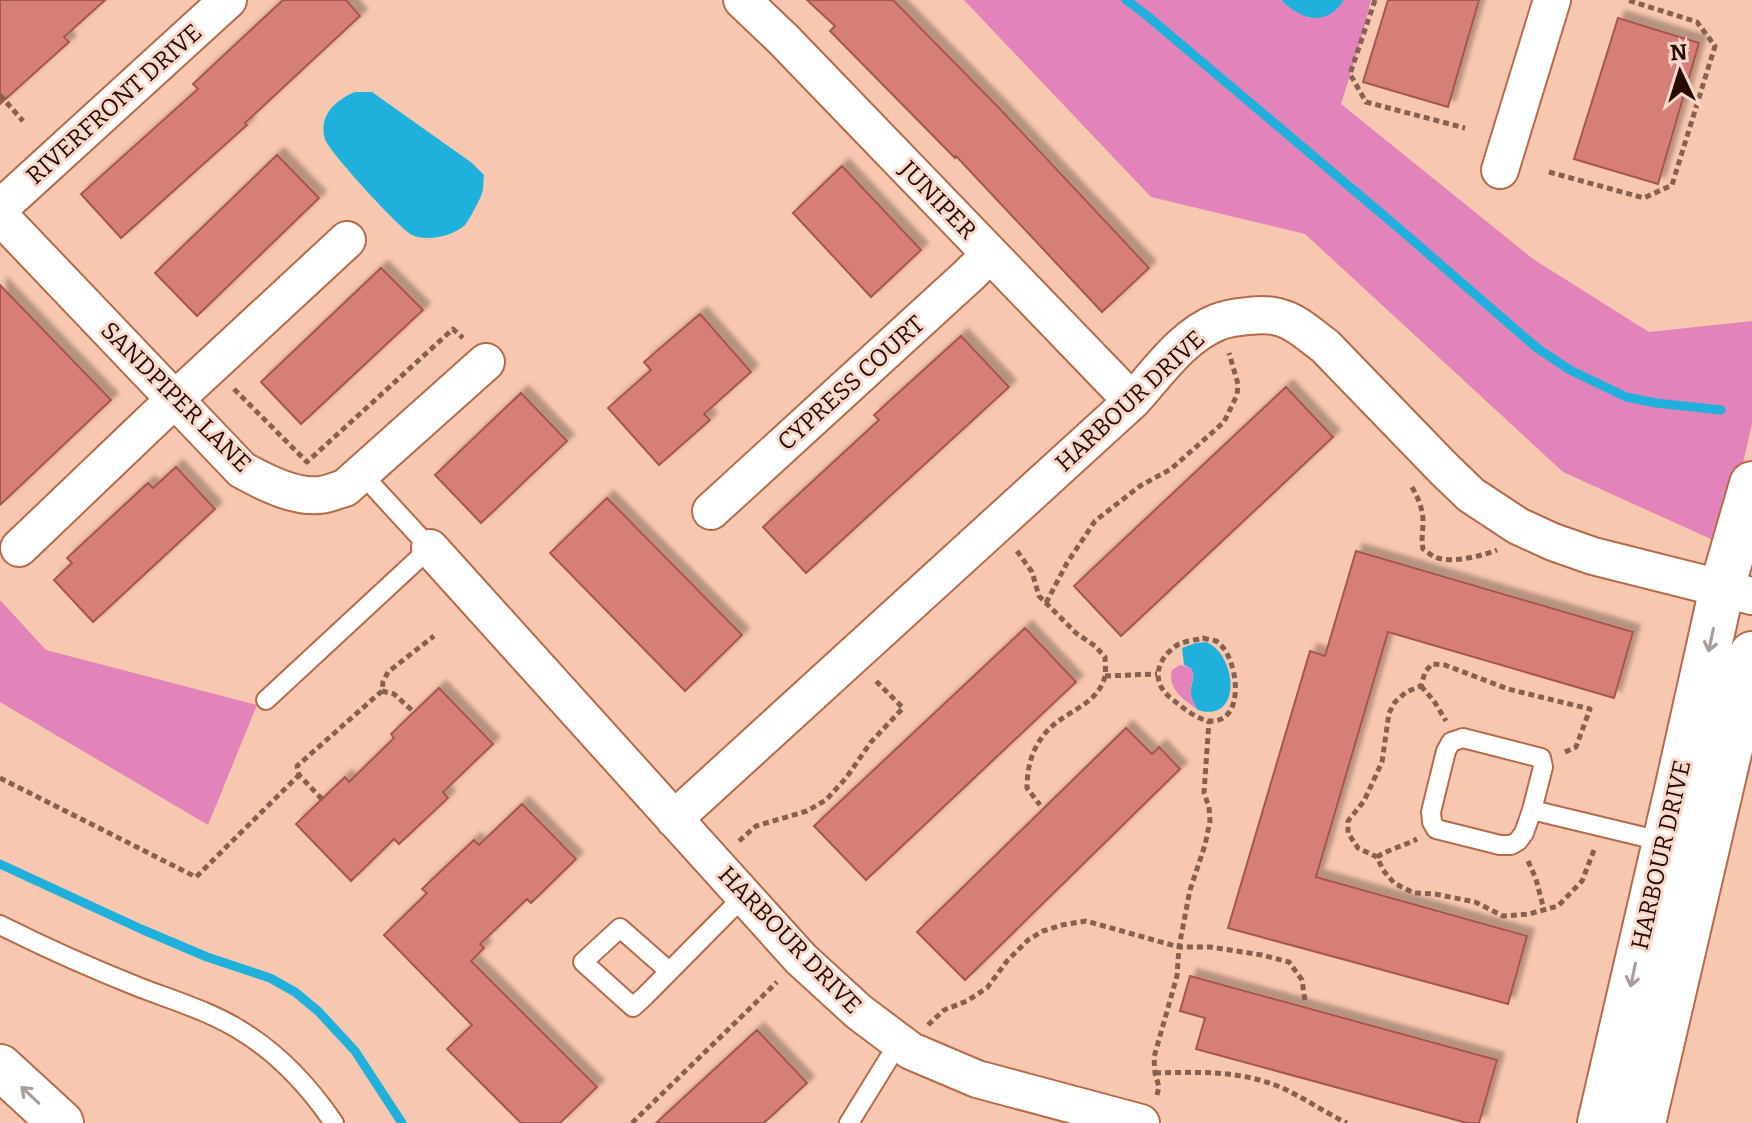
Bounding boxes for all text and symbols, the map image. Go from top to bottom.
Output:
street label: RIVERFRONT DRIVE [21,18,207,190]
north arrow [1640,32,1720,112]
text: N [1669,38,1688,67]
street label: JUNIPER [893,154,982,245]
street label: CYPRESS COURT [772,310,930,456]
street label: SANDPIPER LANE [95,316,257,478]
street label: HARBOUR DRIVE [1050,325,1210,477]
one-way arrow [1702,627,1717,652]
street label: HARBOUR DRIVE [1626,758,1696,952]
street label: HARBOUR DRIVE [713,861,867,1019]
one-way arrow [1625,962,1640,988]
one-way arrow [21,1086,41,1104]

